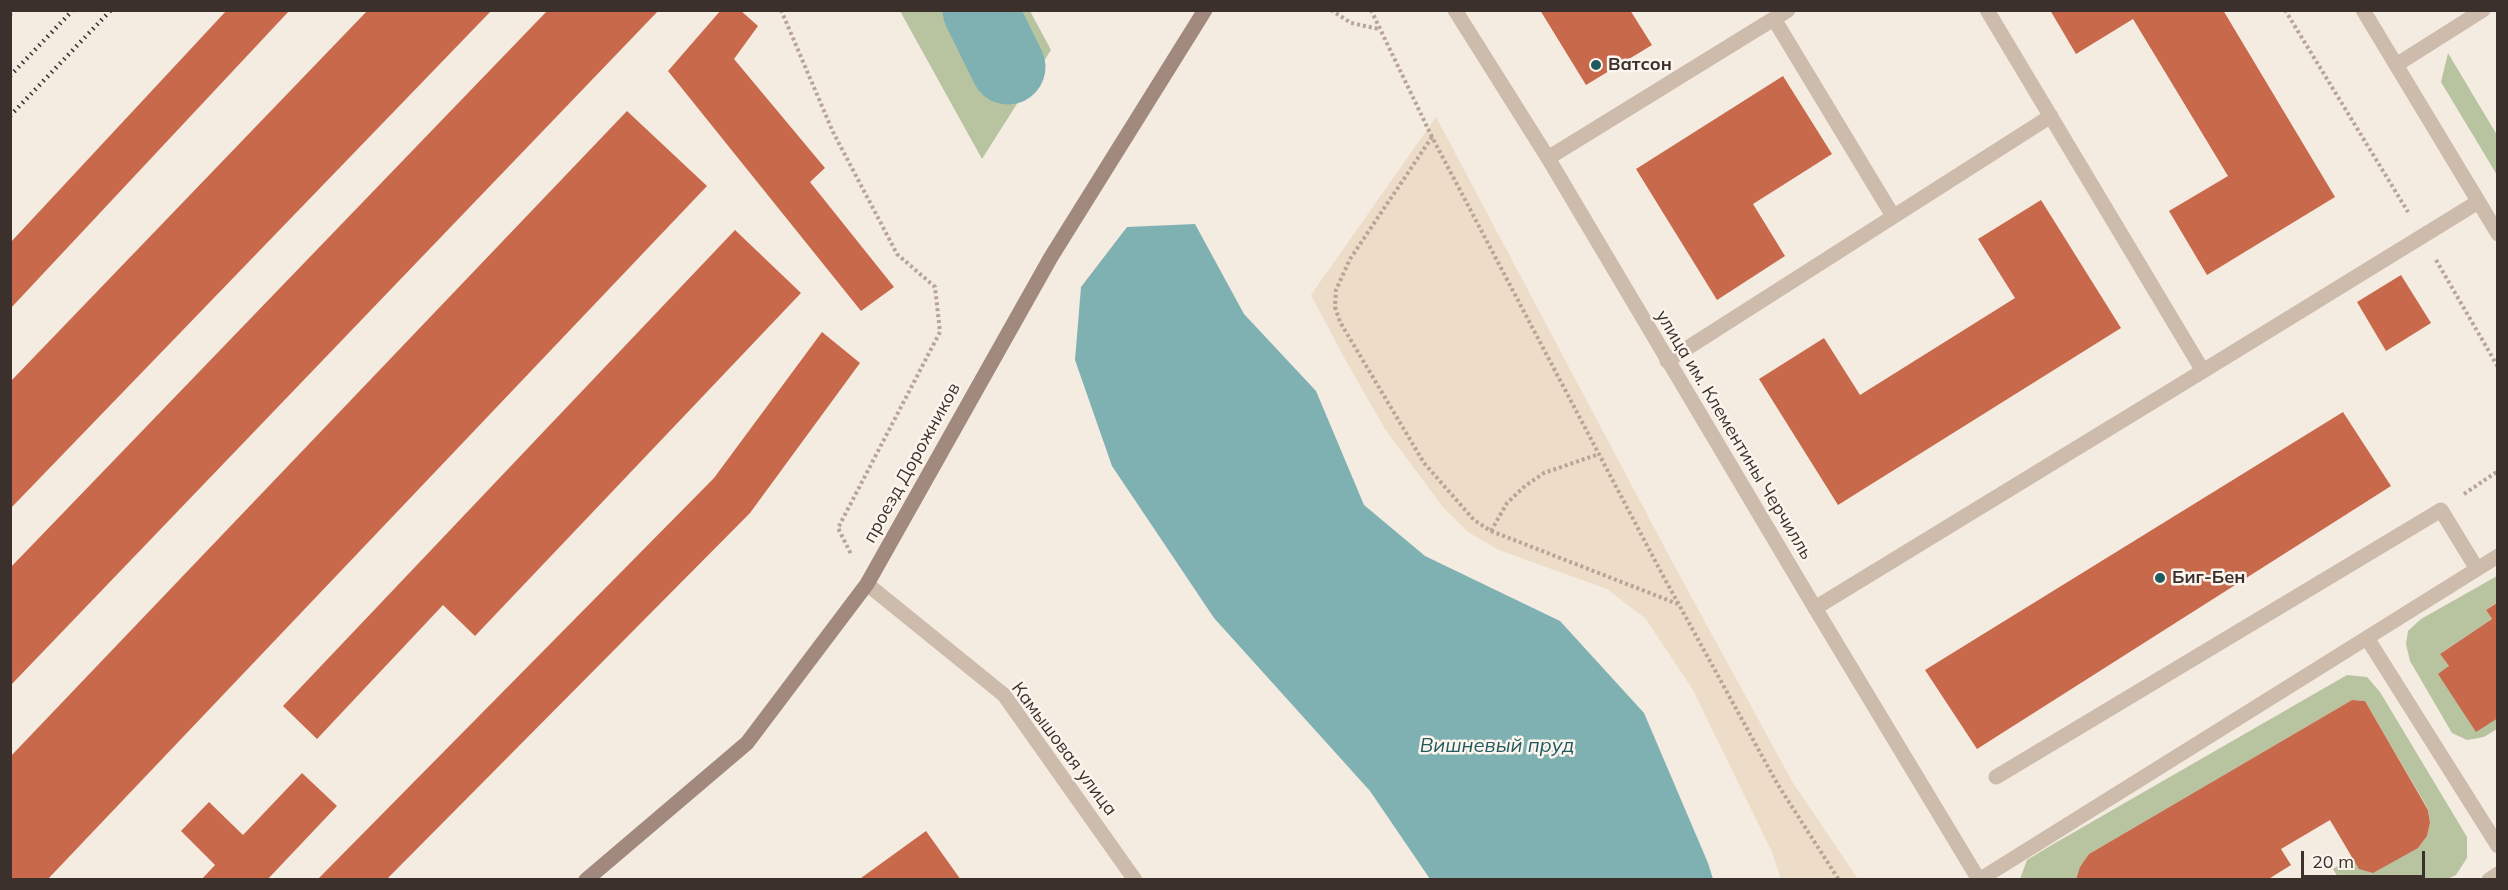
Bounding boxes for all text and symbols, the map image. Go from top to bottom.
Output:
place label: Ватсон [1608,54,1672,76]
marker: Ватсон [1589,58,1603,72]
street label: улица им. Клементины Черчилль [1651,306,1817,564]
street label: проезд Дорожников [859,379,965,547]
place label: Биг-Бен [2172,567,2245,589]
marker: Биг-Бен [2153,571,2167,585]
street label: Камышовая улица [1007,678,1121,820]
water label: Вишневый пруд [1420,734,1574,758]
scale bar [2304,839,2428,877]
text: 20 m [2312,850,2354,873]

